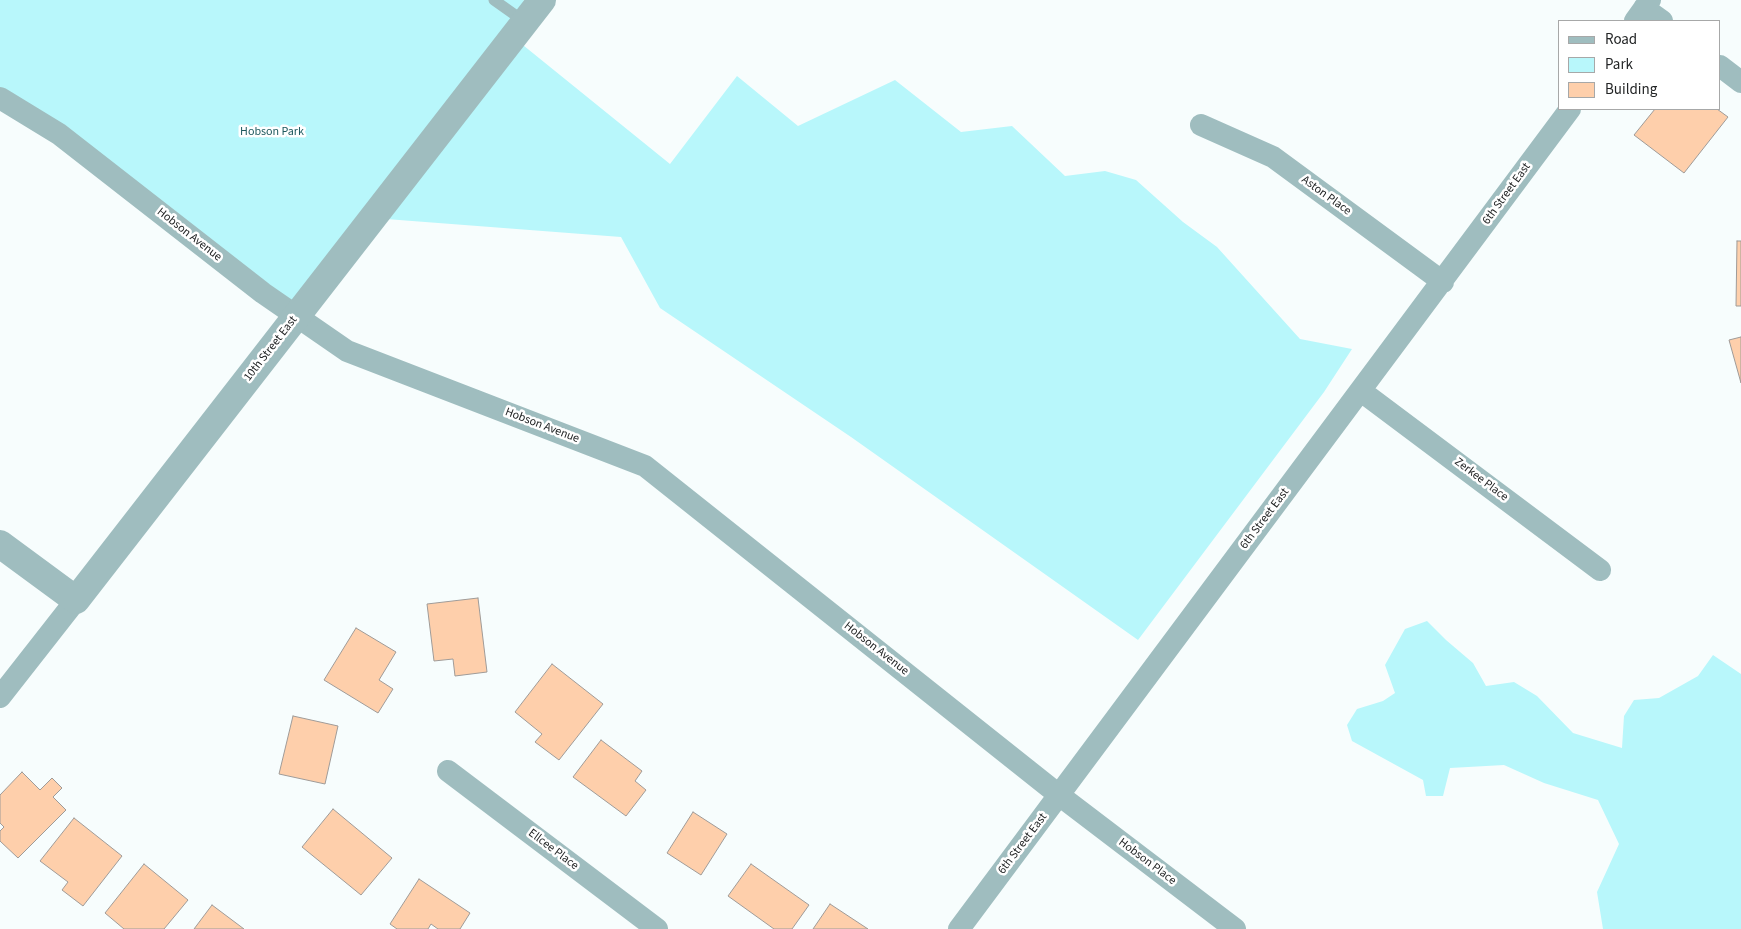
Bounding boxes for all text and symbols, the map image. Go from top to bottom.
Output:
legend [1558,20,1721,110]
text: Road [1605,29,1637,50]
text: Park [1605,54,1633,75]
text: Building [1605,79,1657,100]
park label: Hobson Park [240,125,304,139]
street label: 6th Street East [1480,160,1534,228]
street label: Aston Place [1298,173,1354,219]
street label: Hobson Avenue [154,205,224,265]
street label: 10th Street East [241,314,301,384]
street label: Hobson Avenue [503,405,581,447]
street label: Zerkee Place [1451,455,1511,505]
street label: 6th Street East [1237,486,1293,552]
street label: Hobson Avenue [841,619,911,679]
street label: 6th Street East [995,811,1051,877]
street label: Ellcee Place [525,826,581,874]
street label: Hobson Place [1115,836,1179,888]

